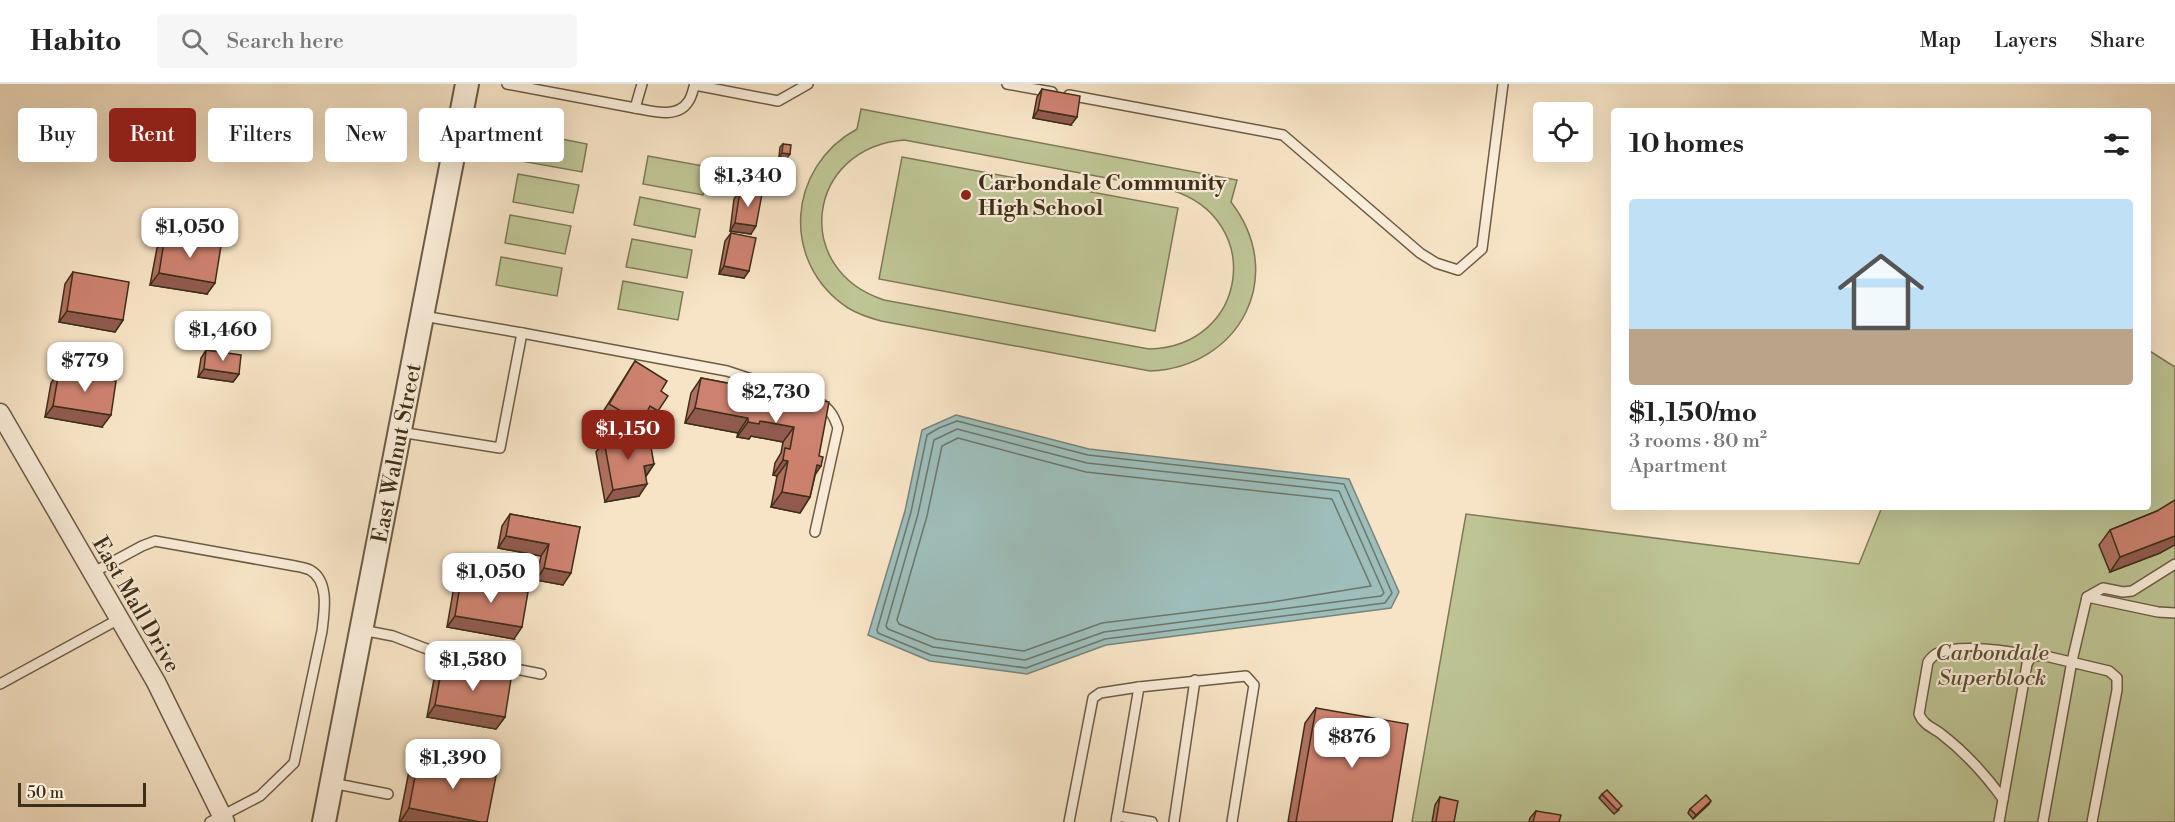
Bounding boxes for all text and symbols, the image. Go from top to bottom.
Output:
search box [157,14,577,68]
text: Habito [30,24,121,59]
icon: search [178,25,211,58]
text: Search here [226,28,344,55]
text: Map [1920,28,1961,54]
text: Layers [1994,28,2057,54]
text: Share [2090,28,2145,54]
map controls [1533,102,1593,162]
button: locate [1533,102,1593,162]
chip: Buy [18,108,97,162]
chip: Rent [109,108,196,162]
chip: Filters [208,108,313,162]
chip: New [325,108,407,162]
chip: Apartment [419,108,564,162]
text: 10 homes [1629,128,1744,160]
icon: filters [2100,128,2133,161]
pin: $1,340 [699,157,797,208]
text: $1,340 [714,164,782,189]
place label: Carbondale Community High School [978,170,1227,222]
marker: Carbondale Community High School [959,188,973,202]
pin: $1,050 [141,208,239,259]
text: $1,050 [155,215,225,240]
icon: home [1827,238,1935,346]
pin: $1,460 [174,311,272,362]
text: $1,460 [189,318,257,343]
pin: $779 [49,342,121,393]
text: $779 [61,349,109,374]
street label: East Walnut Street [366,361,428,545]
pin: $2,730 [727,373,825,424]
text: $2,730 [742,380,810,405]
text: $1,150/mo [1629,397,1757,429]
pin: $1,150 [579,410,677,461]
text: $1,150 [596,417,660,442]
text: 3 rooms · 80 m² [1629,429,1767,454]
text: Apartment [1629,454,1727,479]
street label: East Mall Drive [86,532,186,678]
pin: $1,050 [442,553,540,604]
text: $1,050 [456,560,526,585]
park label: Carbondale Superblock [1935,640,2049,692]
pin: $1,580 [424,641,522,692]
text: $1,580 [439,648,507,673]
pin: $876 [1316,718,1388,769]
text: $876 [1328,725,1376,750]
pin: $1,390 [404,739,502,790]
text: $1,390 [419,746,487,771]
scale bar [18,780,146,808]
text: 50 m [27,783,64,803]

